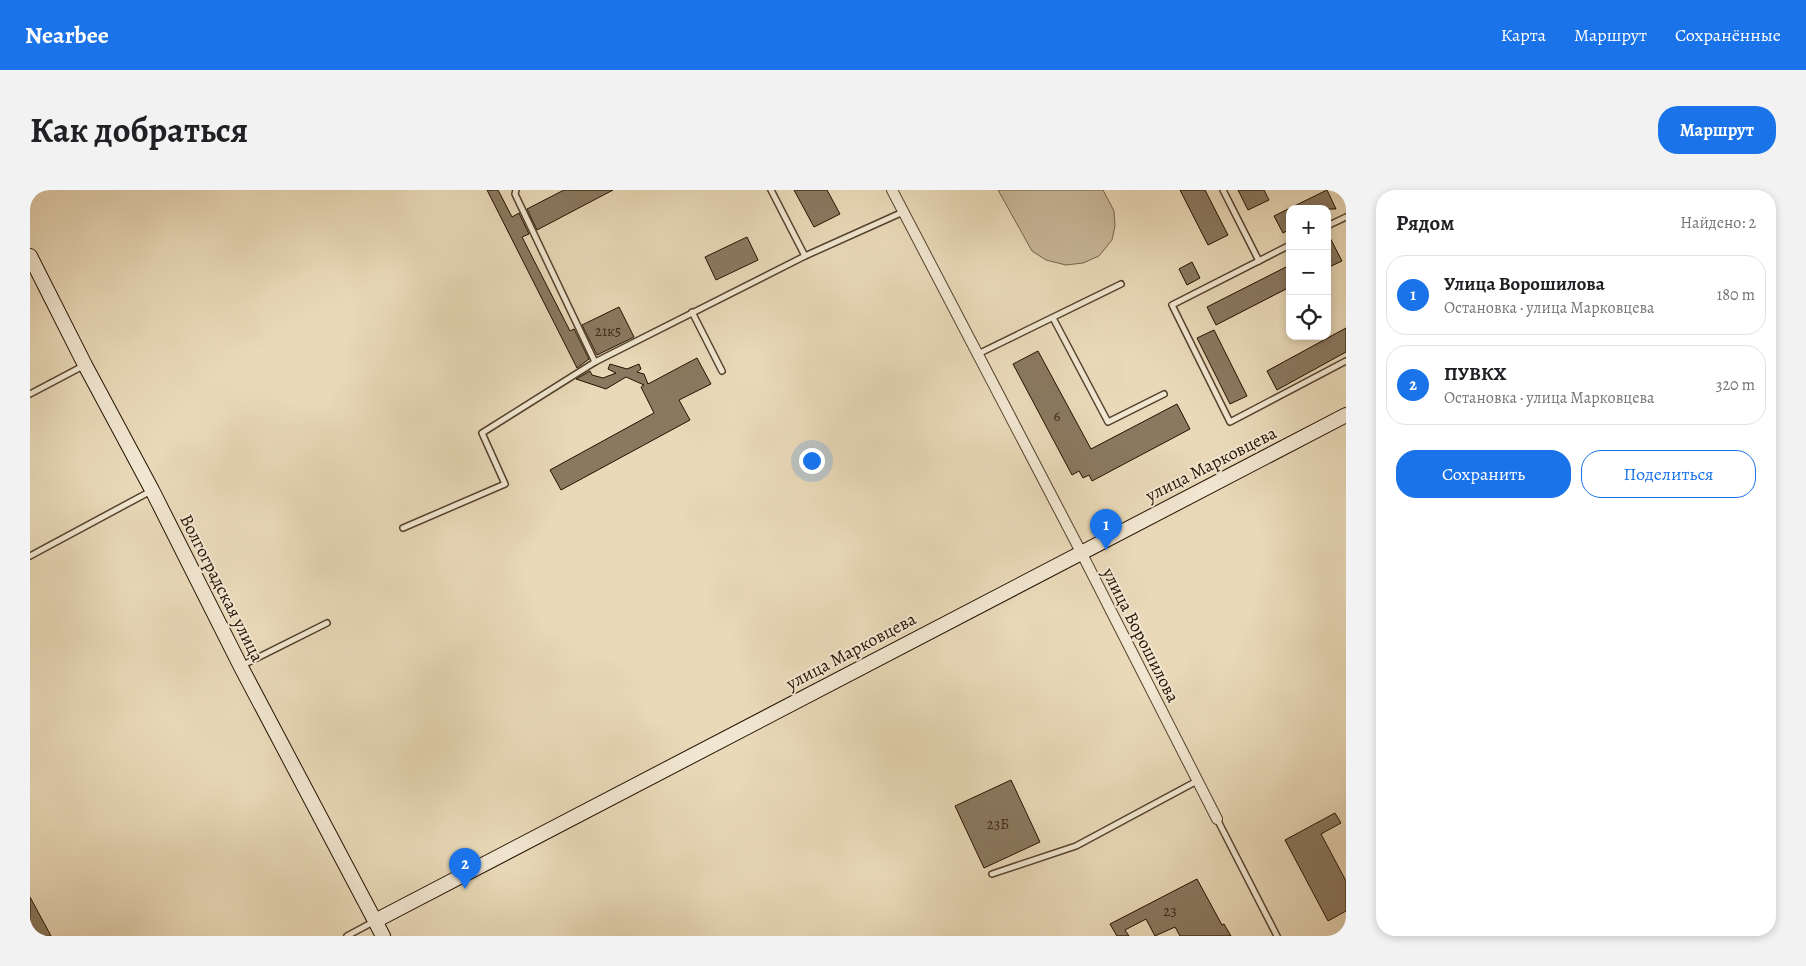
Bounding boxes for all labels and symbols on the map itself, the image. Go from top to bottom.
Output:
house number: 21к5 [595,321,621,341]
house number: 6 [1054,406,1061,426]
street label: улица Марковцева [1140,420,1281,508]
your location [799,448,825,474]
pin: 1 [1090,509,1122,550]
street label: Волгоградская улица [174,510,270,667]
street label: улица Ворошилова [1096,563,1186,707]
street label: улица Марковцева [781,606,921,696]
house number: 23Б [987,814,1009,834]
pin: 2 [449,848,481,889]
house number: 23 [1163,901,1177,921]

